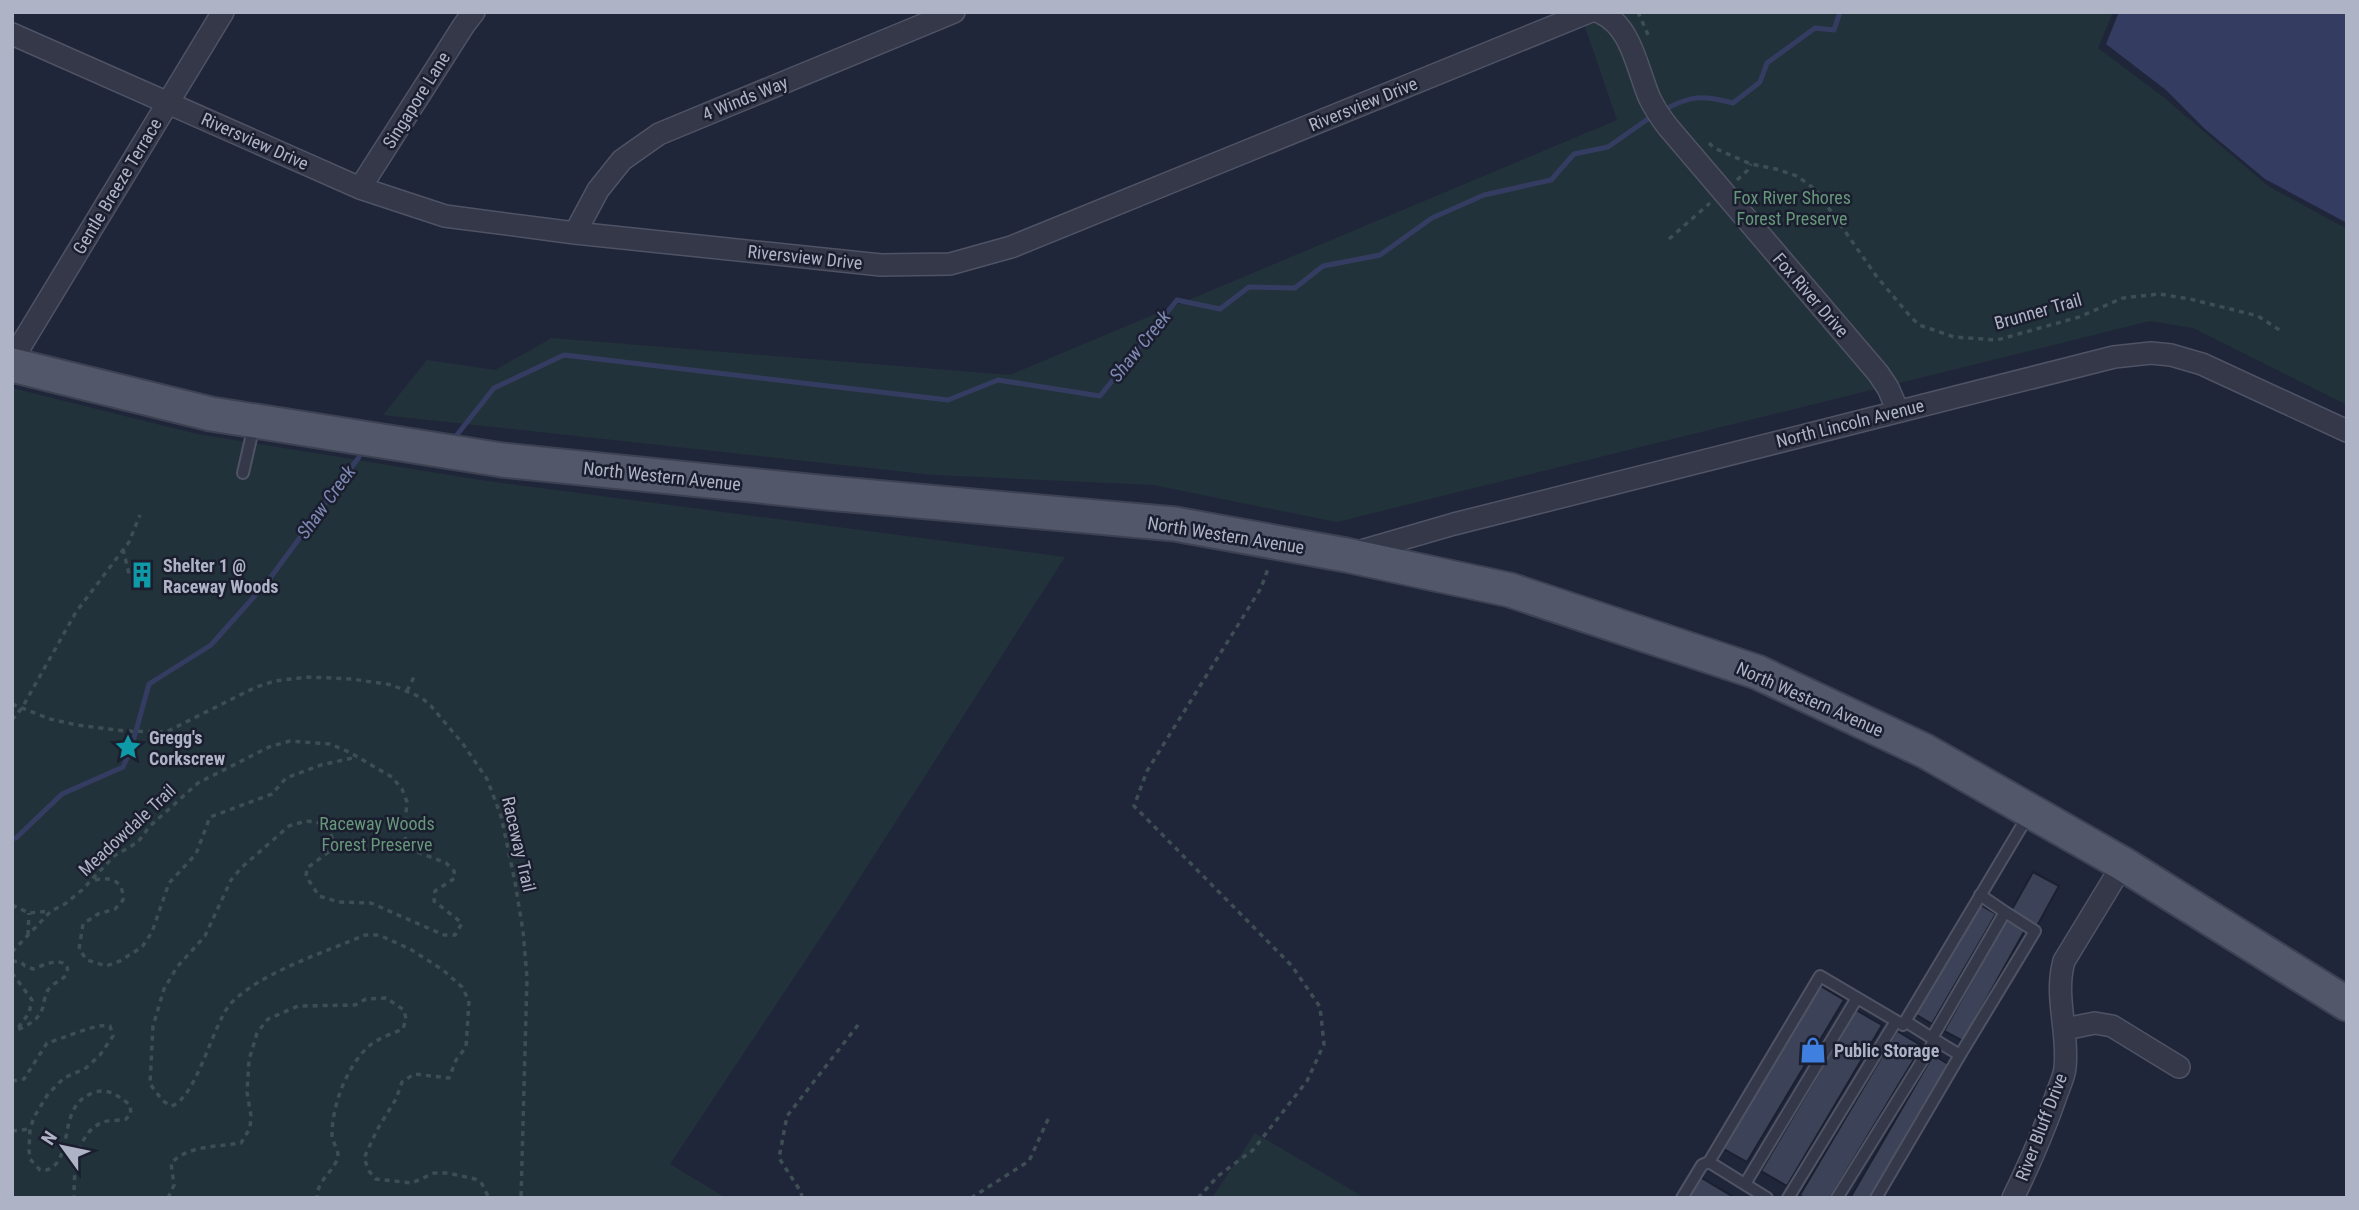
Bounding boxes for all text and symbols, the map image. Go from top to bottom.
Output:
street label: Singapore Lane [378,48,454,152]
street label: 4 Winds Way [699,71,791,125]
street label: Riversview Drive [1306,73,1420,135]
street label: Riversview Drive [198,108,312,174]
street label: Gentle Breeze Terrace [68,114,166,258]
park label: Fox River Shores Forest Preserve [1733,187,1851,229]
street label: Riversview Drive [747,241,863,273]
street label: Fox River Drive [1769,249,1853,341]
street label: Brunner Trail [1992,289,2084,333]
water label: Shaw Creek [1104,305,1176,386]
street label: North Lincoln Avenue [1774,394,1926,452]
street label: North Western Avenue [582,457,742,495]
water label: Shaw Creek [292,460,361,543]
street label: North Western Avenue [1146,512,1306,558]
place label: Shelter 1 @ Raceway Woods [163,555,278,597]
building icon: Shelter 1 @ Raceway Woods [127,560,157,590]
street label: North Western Avenue [1733,657,1887,741]
place label: Gregg's Corkscrew [149,727,226,769]
place icon: Gregg's Corkscrew [113,732,143,762]
street label: Meadowdale Trail [74,780,180,880]
street label: Raceway Trail [498,794,540,894]
park label: Raceway Woods Forest Preserve [319,813,435,855]
shop icon: Public Storage [1798,1035,1828,1065]
place label: Public Storage [1834,1040,1940,1061]
street label: River Bluff Drive [2011,1070,2071,1184]
north arrow [28,1112,98,1182]
text: N [36,1127,62,1149]

